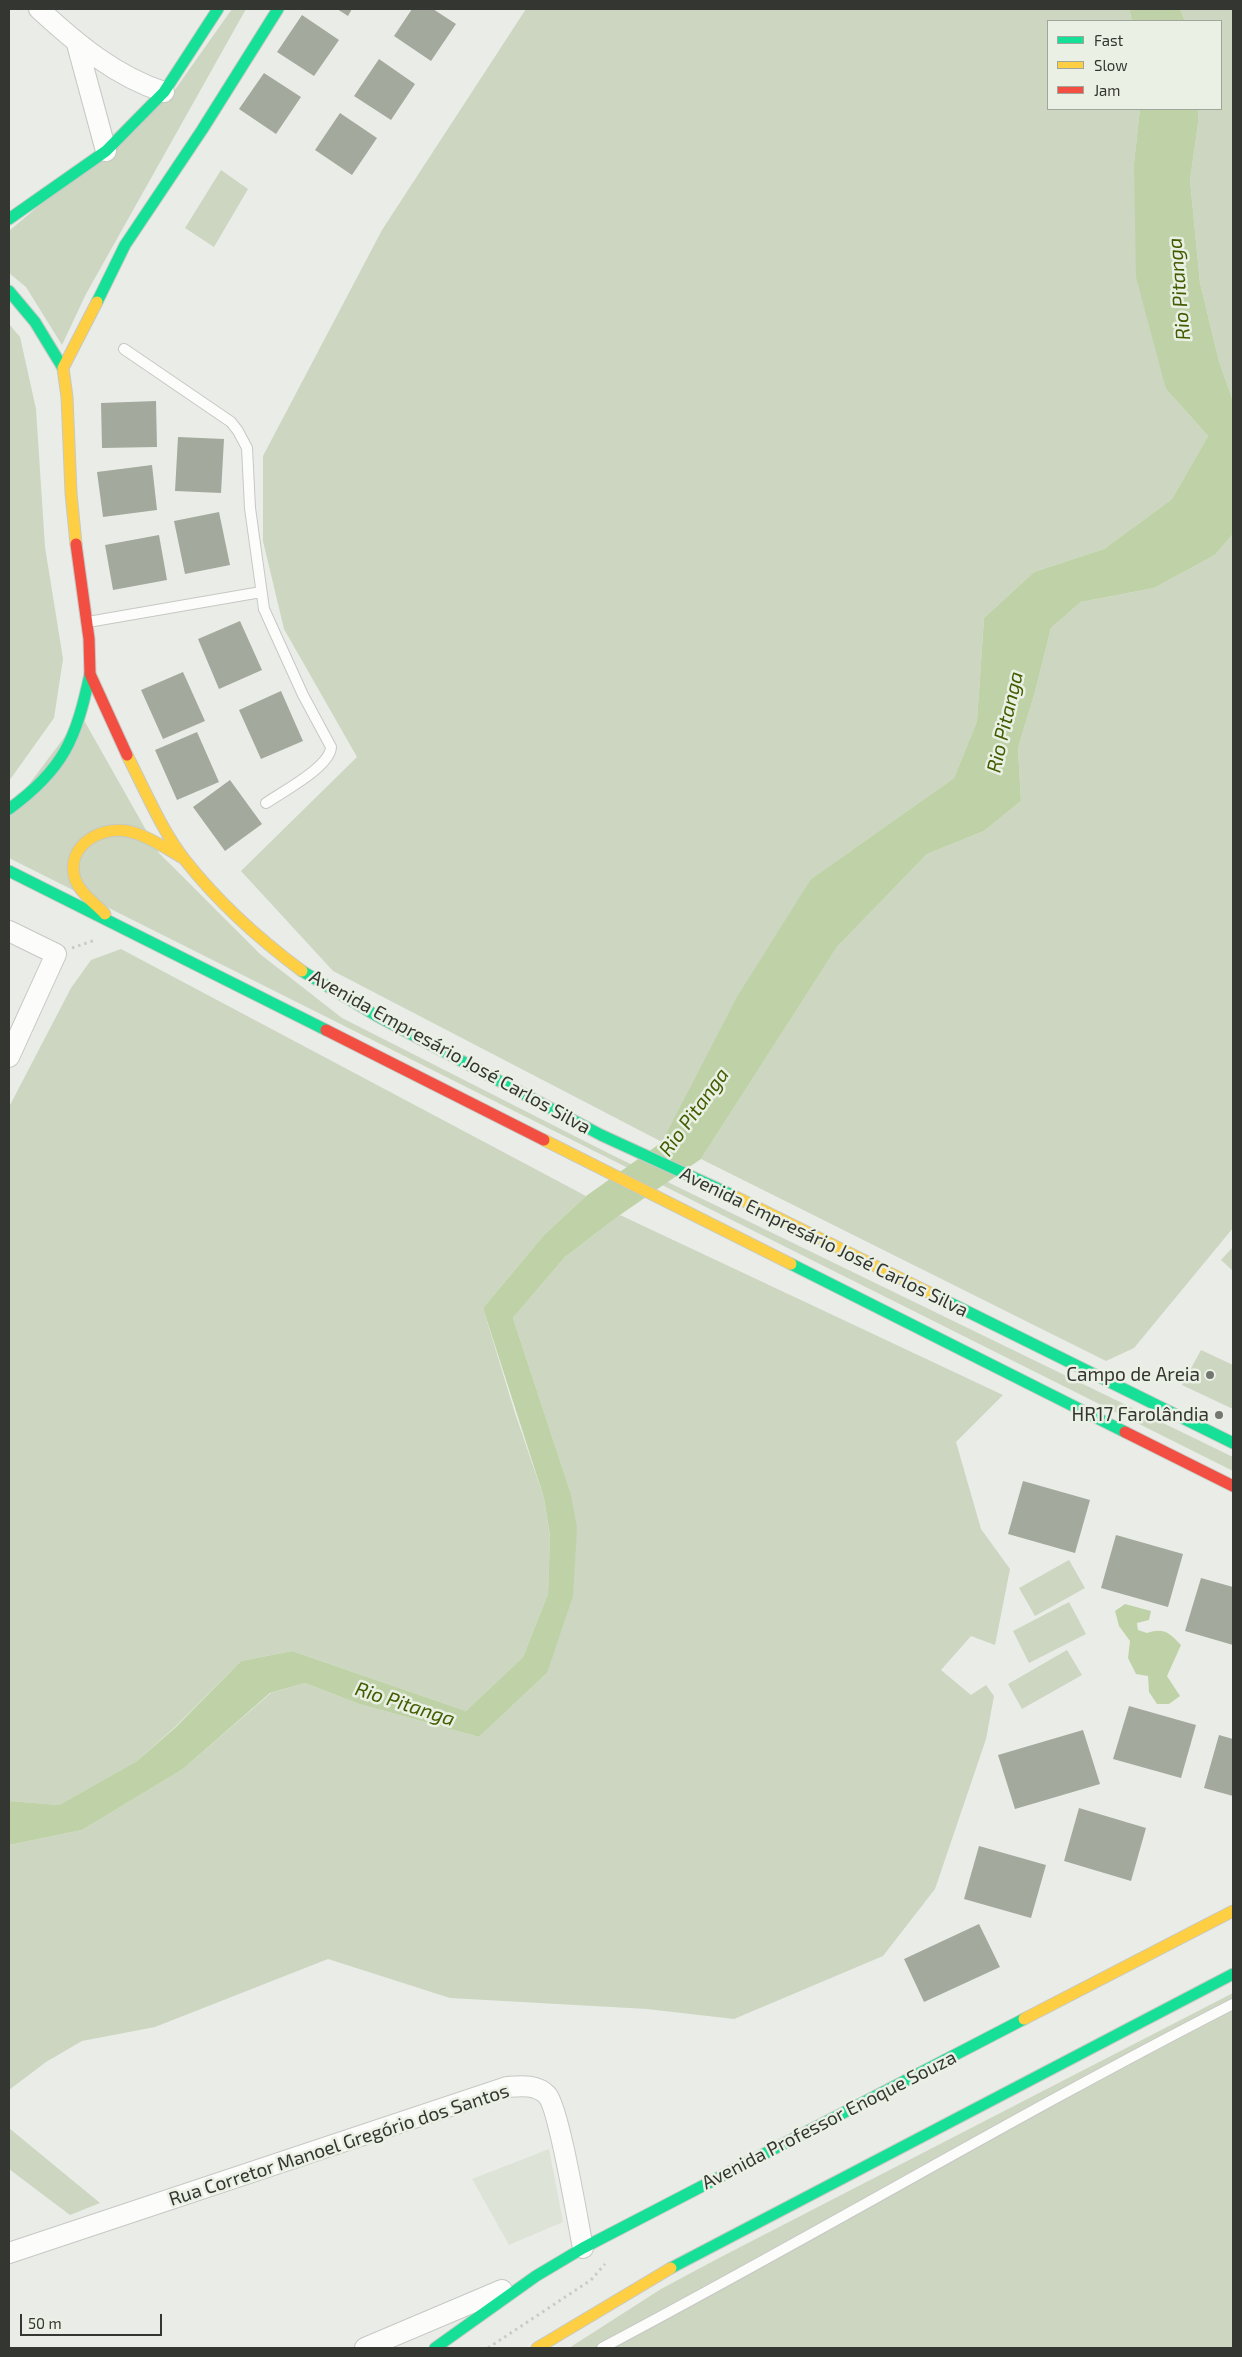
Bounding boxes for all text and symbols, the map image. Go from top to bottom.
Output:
legend [1047,20,1222,110]
text: Fast [1094,31,1123,49]
text: Slow [1094,56,1128,74]
text: Jam [1094,81,1120,99]
water label: Rio Pitanga [1163,237,1195,341]
water label: Rio Pitanga [982,669,1028,775]
street label: Avenida Empresário José Carlos Silva [306,965,594,1139]
water label: Rio Pitanga [654,1063,734,1161]
street label: Avenida Empresário José Carlos Silva [676,1162,972,1322]
place label: Campo de Areia [1066,1364,1200,1386]
marker: Campo de Areia [1204,1369,1216,1381]
place label: HR17 Farolândia [1071,1404,1209,1426]
marker: HR17 Farolândia [1213,1409,1225,1421]
water label: Rio Pitanga [352,1677,458,1731]
street label: Avenida Professor Enoque Souza [698,2046,960,2194]
street label: Rua Corretor Manoel Gregório dos Santos [166,2079,512,2211]
scale bar [22,2304,165,2336]
text: 50 m [28,2314,62,2332]

